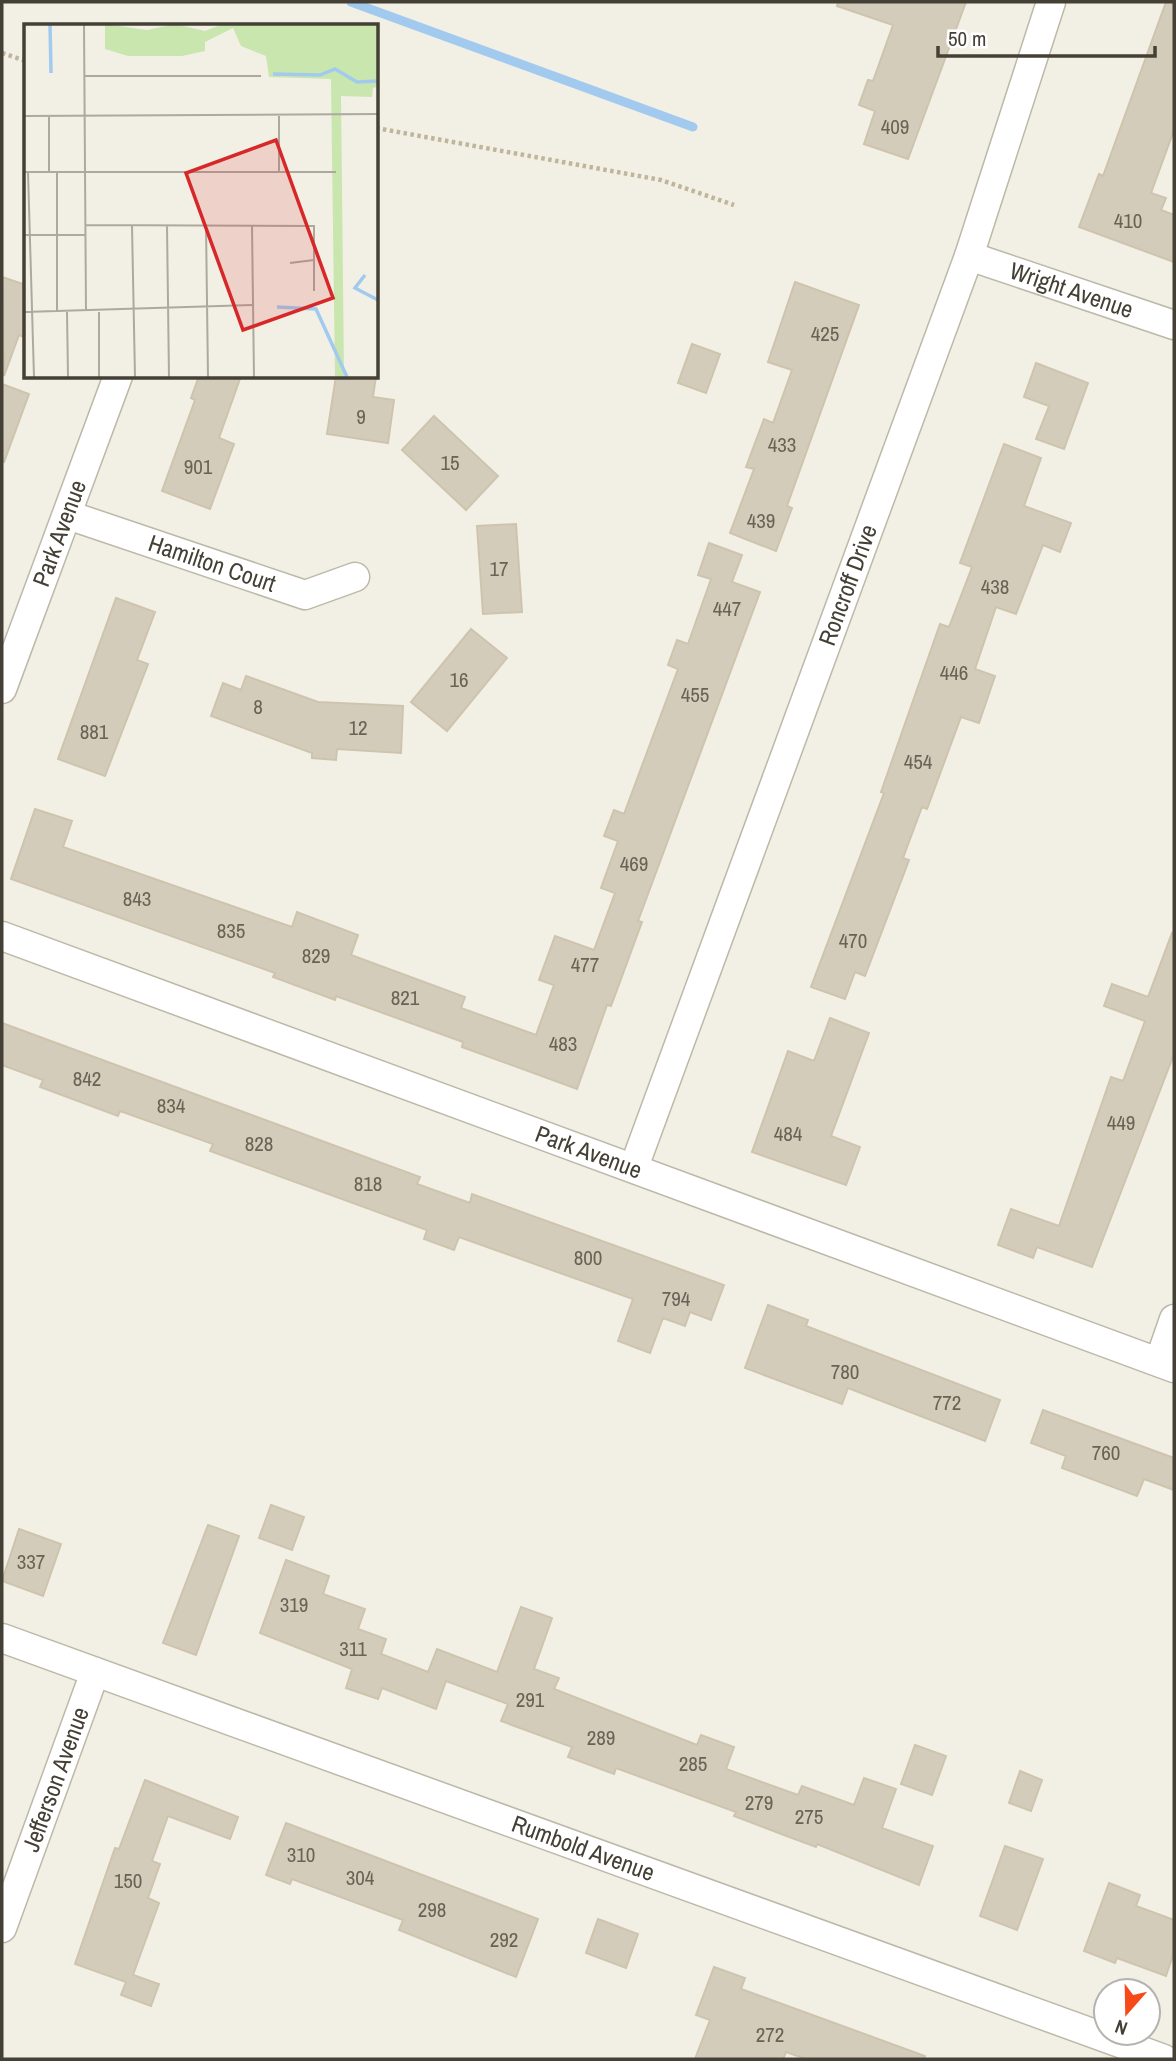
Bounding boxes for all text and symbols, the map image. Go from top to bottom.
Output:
scale bar [938,14,1155,58]
inset map [24,24,378,378]
text: 50 m [948,24,986,53]
house number: 409 [881,112,909,141]
house number: 410 [1114,206,1142,235]
street label: Wright Avenue [1006,254,1138,325]
house number: 425 [811,319,839,348]
house number: 9 [356,402,366,431]
house number: 433 [768,430,796,459]
house number: 15 [440,448,460,477]
house number: 901 [184,452,213,481]
street label: Park Avenue [24,475,93,591]
house number: 439 [747,506,775,535]
street label: Roncroff Drive [810,520,884,650]
street label: Hamilton Court [144,526,281,599]
house number: 17 [489,554,509,583]
house number: 438 [981,572,1009,601]
house number: 447 [713,594,741,623]
house number: 446 [940,658,968,687]
house number: 16 [449,665,469,694]
house number: 455 [681,680,709,709]
house number: 8 [253,692,263,721]
house number: 12 [348,713,368,742]
house number: 881 [80,717,109,746]
house number: 454 [904,747,933,776]
house number: 469 [620,849,648,878]
house number: 843 [123,884,151,913]
house number: 835 [217,916,245,945]
house number: 470 [839,926,867,955]
house number: 829 [302,941,330,970]
house number: 477 [571,950,599,979]
house number: 821 [391,983,420,1012]
house number: 483 [549,1029,577,1058]
house number: 842 [73,1064,101,1093]
house number: 834 [157,1091,186,1120]
house number: 449 [1107,1108,1135,1137]
street label: Park Avenue [531,1117,647,1185]
house number: 484 [774,1119,803,1148]
house number: 828 [245,1129,273,1158]
house number: 818 [354,1169,382,1198]
house number: 800 [574,1243,602,1272]
house number: 794 [662,1284,691,1313]
house number: 780 [831,1357,859,1386]
house number: 772 [933,1388,961,1417]
house number: 760 [1092,1438,1120,1467]
house number: 337 [17,1547,45,1576]
house number: 319 [280,1590,308,1619]
house number: 311 [339,1634,367,1663]
house number: 291 [516,1685,545,1714]
street label: Jefferson Avenue [14,1702,96,1856]
house number: 289 [587,1723,615,1752]
house number: 285 [679,1749,707,1778]
house number: 279 [745,1788,773,1817]
house number: 275 [795,1802,823,1831]
street label: Rumbold Avenue [508,1807,659,1888]
house number: 310 [287,1840,315,1869]
house number: 304 [346,1863,375,1892]
house number: 150 [114,1866,142,1895]
house number: 298 [418,1895,446,1924]
house number: 292 [490,1925,518,1954]
north arrow [1092,1977,1162,2047]
text: N [1111,2014,1131,2042]
house number: 272 [756,2020,784,2049]

